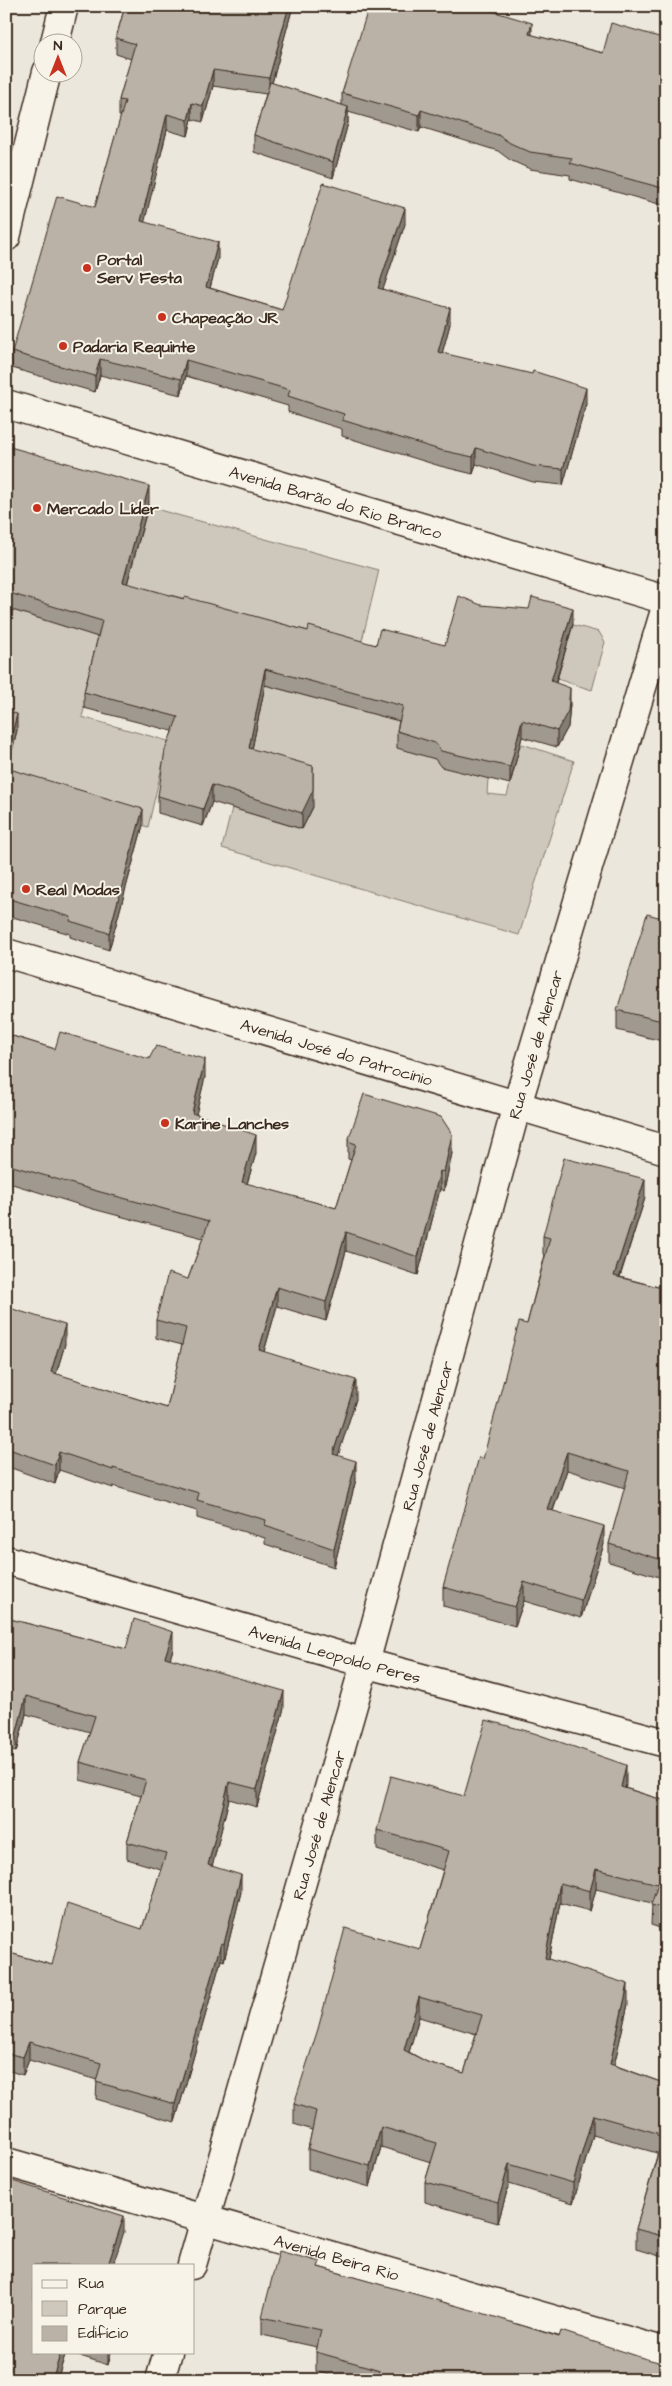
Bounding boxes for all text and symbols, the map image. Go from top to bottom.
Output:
north arrow [32,32,82,82]
text: N [54,36,63,56]
place label: Portal Serv Festa [96,249,183,289]
marker: Portal Serv Festa [81,262,93,274]
place label: Chapeação JR [172,307,279,329]
marker: Chapeação JR [156,311,168,323]
place label: Padaria Requinte [73,336,196,358]
marker: Padaria Requinte [57,340,69,352]
street label: Avenida Barão do Rio Branco [227,461,444,545]
place label: Mercado Líder [47,498,159,520]
marker: Mercado Líder [31,502,43,514]
place label: Real Modas [36,879,120,901]
marker: Real Modas [20,883,32,895]
street label: Rua José de Alencar [504,967,569,1122]
street label: Avenida José do Patrocínio [238,1014,435,1092]
place label: Karine Lanches [175,1113,289,1135]
marker: Karine Lanches [159,1117,171,1129]
street label: Rua José de Alencar [397,1358,459,1513]
street label: Avenida Leopoldo Peres [246,1620,423,1689]
street label: Rua José de Alencar [288,1748,351,1902]
street label: Avenida Beira Rio [271,2230,401,2287]
legend [32,2264,195,2354]
text: Rua [78,2273,104,2294]
text: Parque [78,2299,127,2320]
text: Edifício [78,2323,129,2344]

